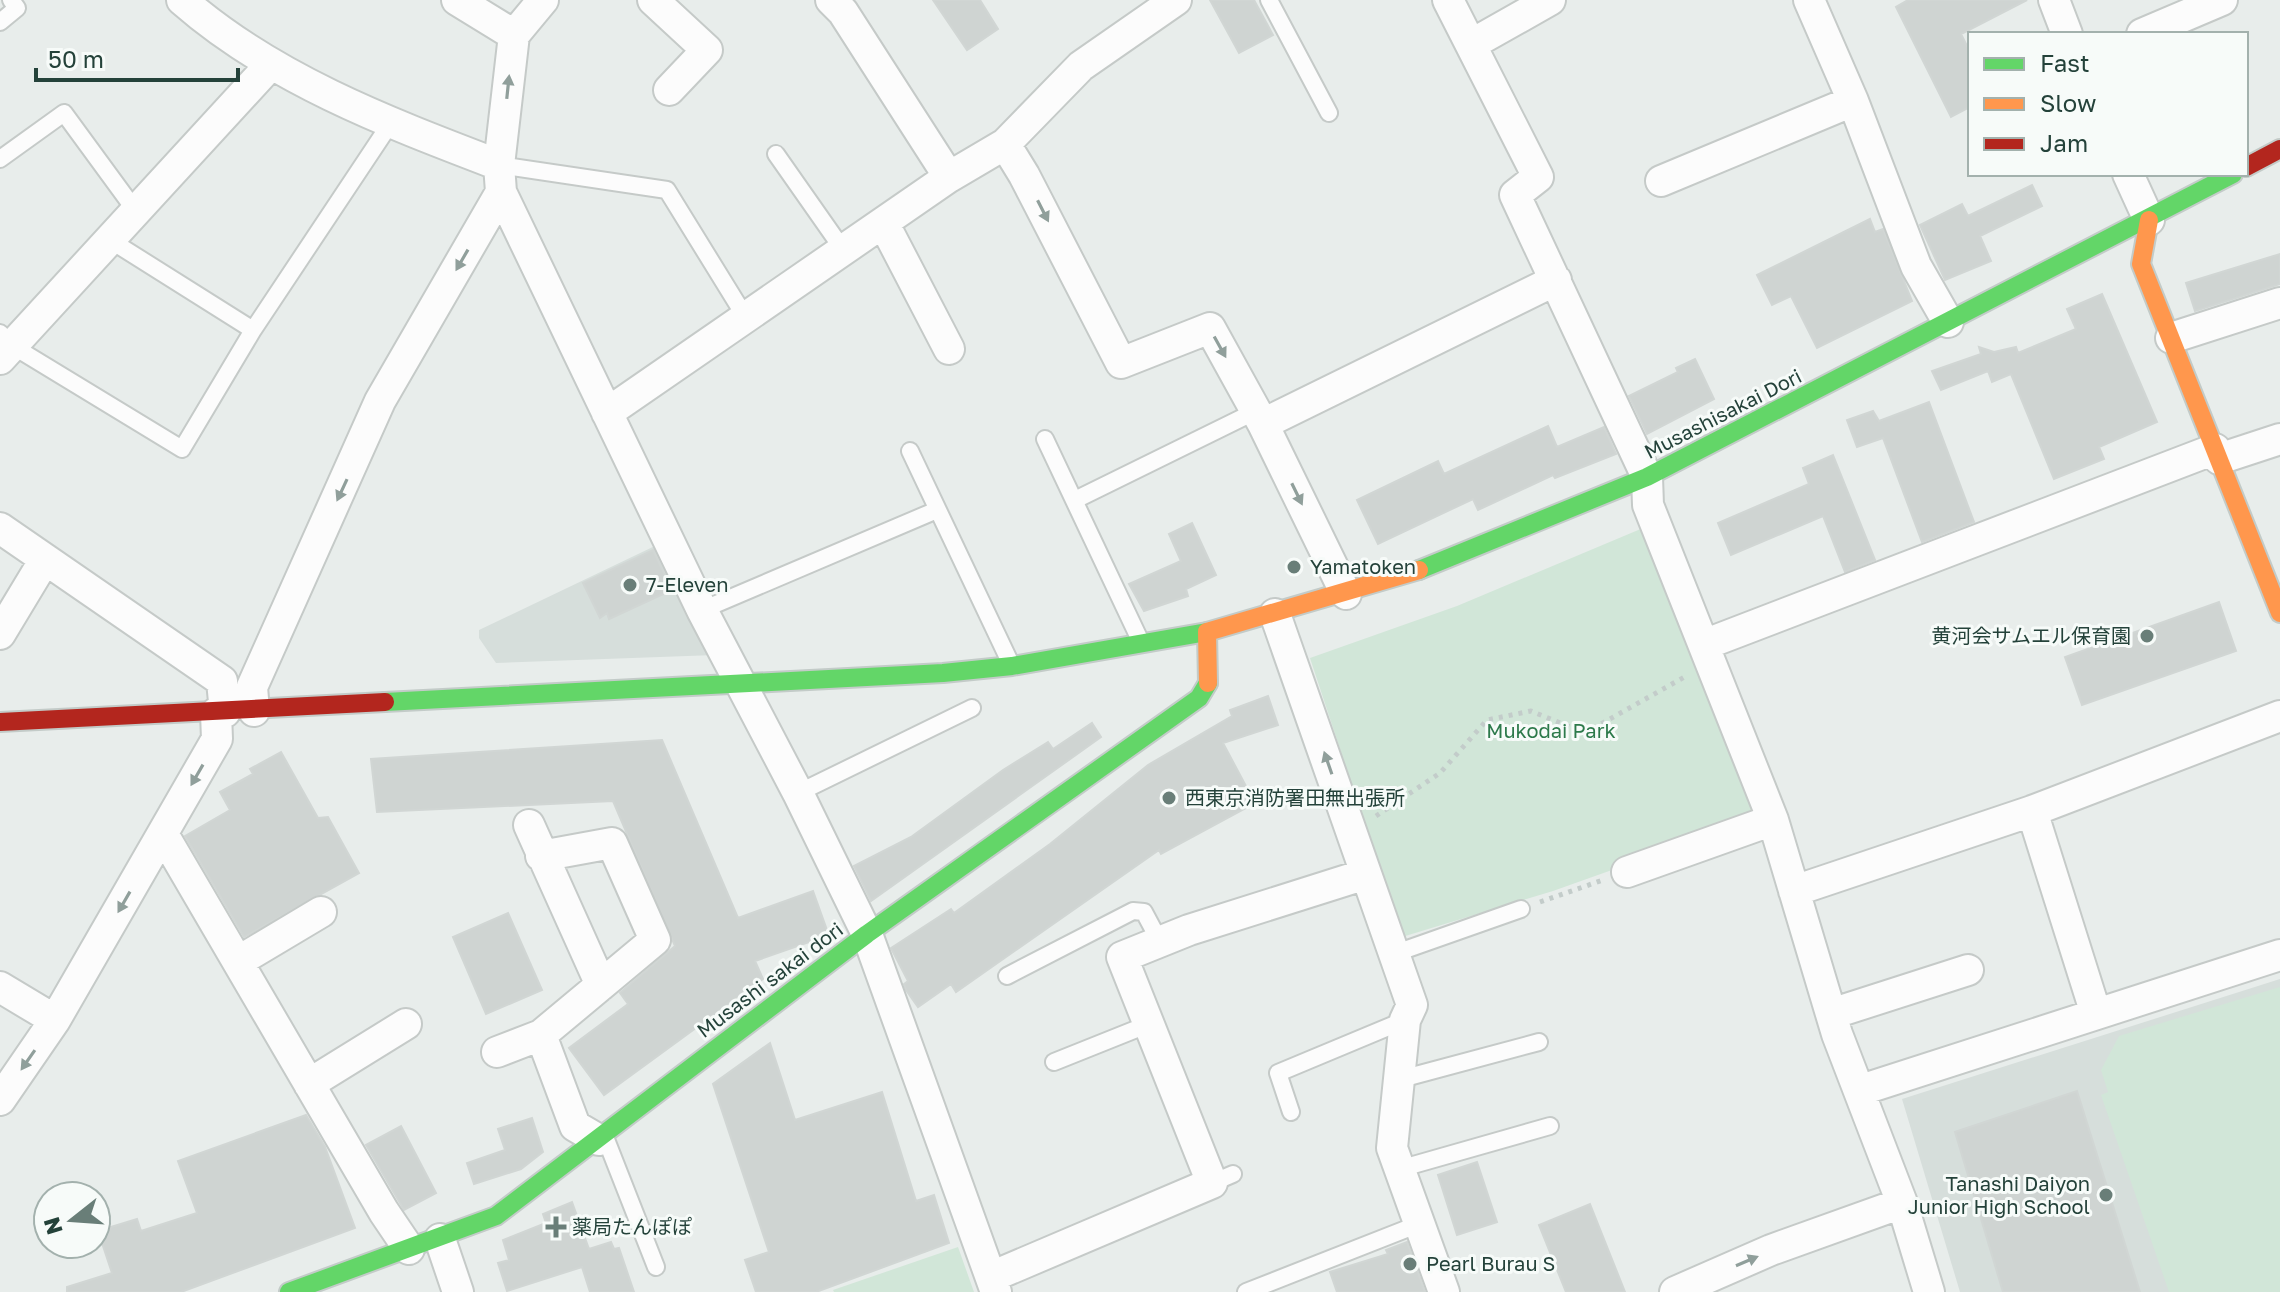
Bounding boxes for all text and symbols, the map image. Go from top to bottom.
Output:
scale bar [36,32,238,82]
legend [1968,32,2248,176]
text: 50 m [48,44,104,73]
text: Fast [2040,48,2090,77]
one-way arrow [501,74,514,99]
text: Slow [2040,88,2096,117]
text: Jam [2040,128,2088,157]
one-way arrow [1037,200,1050,223]
one-way arrow [455,249,469,271]
one-way arrow [1213,336,1227,358]
street label: Musashisakai Dori [1640,363,1805,463]
one-way arrow [335,478,349,502]
one-way arrow [1291,482,1304,505]
place label: Yamatoken [1310,554,1416,578]
marker: Yamatoken [1285,558,1303,576]
place label: 7-Eleven [646,572,729,596]
marker: 7-Eleven [621,576,639,594]
place label: 黄河会サムエル保育園 [1931,623,2131,647]
marker: 黄河会サムエル保育園 [2138,627,2156,645]
park label: Mukodai Park [1486,718,1616,742]
one-way arrow [1321,751,1333,775]
one-way arrow [190,764,204,786]
place label: 西東京消防署田無出張所 [1185,785,1405,809]
marker: 西東京消防署田無出張所 [1160,789,1178,807]
one-way arrow [117,891,131,913]
street label: Musashi sakai dori [692,916,847,1042]
one-way arrow [21,1049,36,1070]
place label: Tanashi Daiyon Junior High School [1908,1171,2090,1218]
north arrow [32,1180,112,1260]
marker: Tanashi Daiyon Junior High School [2097,1186,2115,1204]
text: N [37,1214,68,1238]
place label: 薬局たんぽぽ [572,1214,692,1238]
marker: 薬局たんぽぽ [547,1218,565,1236]
place label: Pearl Burau S [1426,1251,1555,1275]
one-way arrow [1735,1254,1759,1267]
marker: Pearl Burau S [1401,1255,1419,1273]

